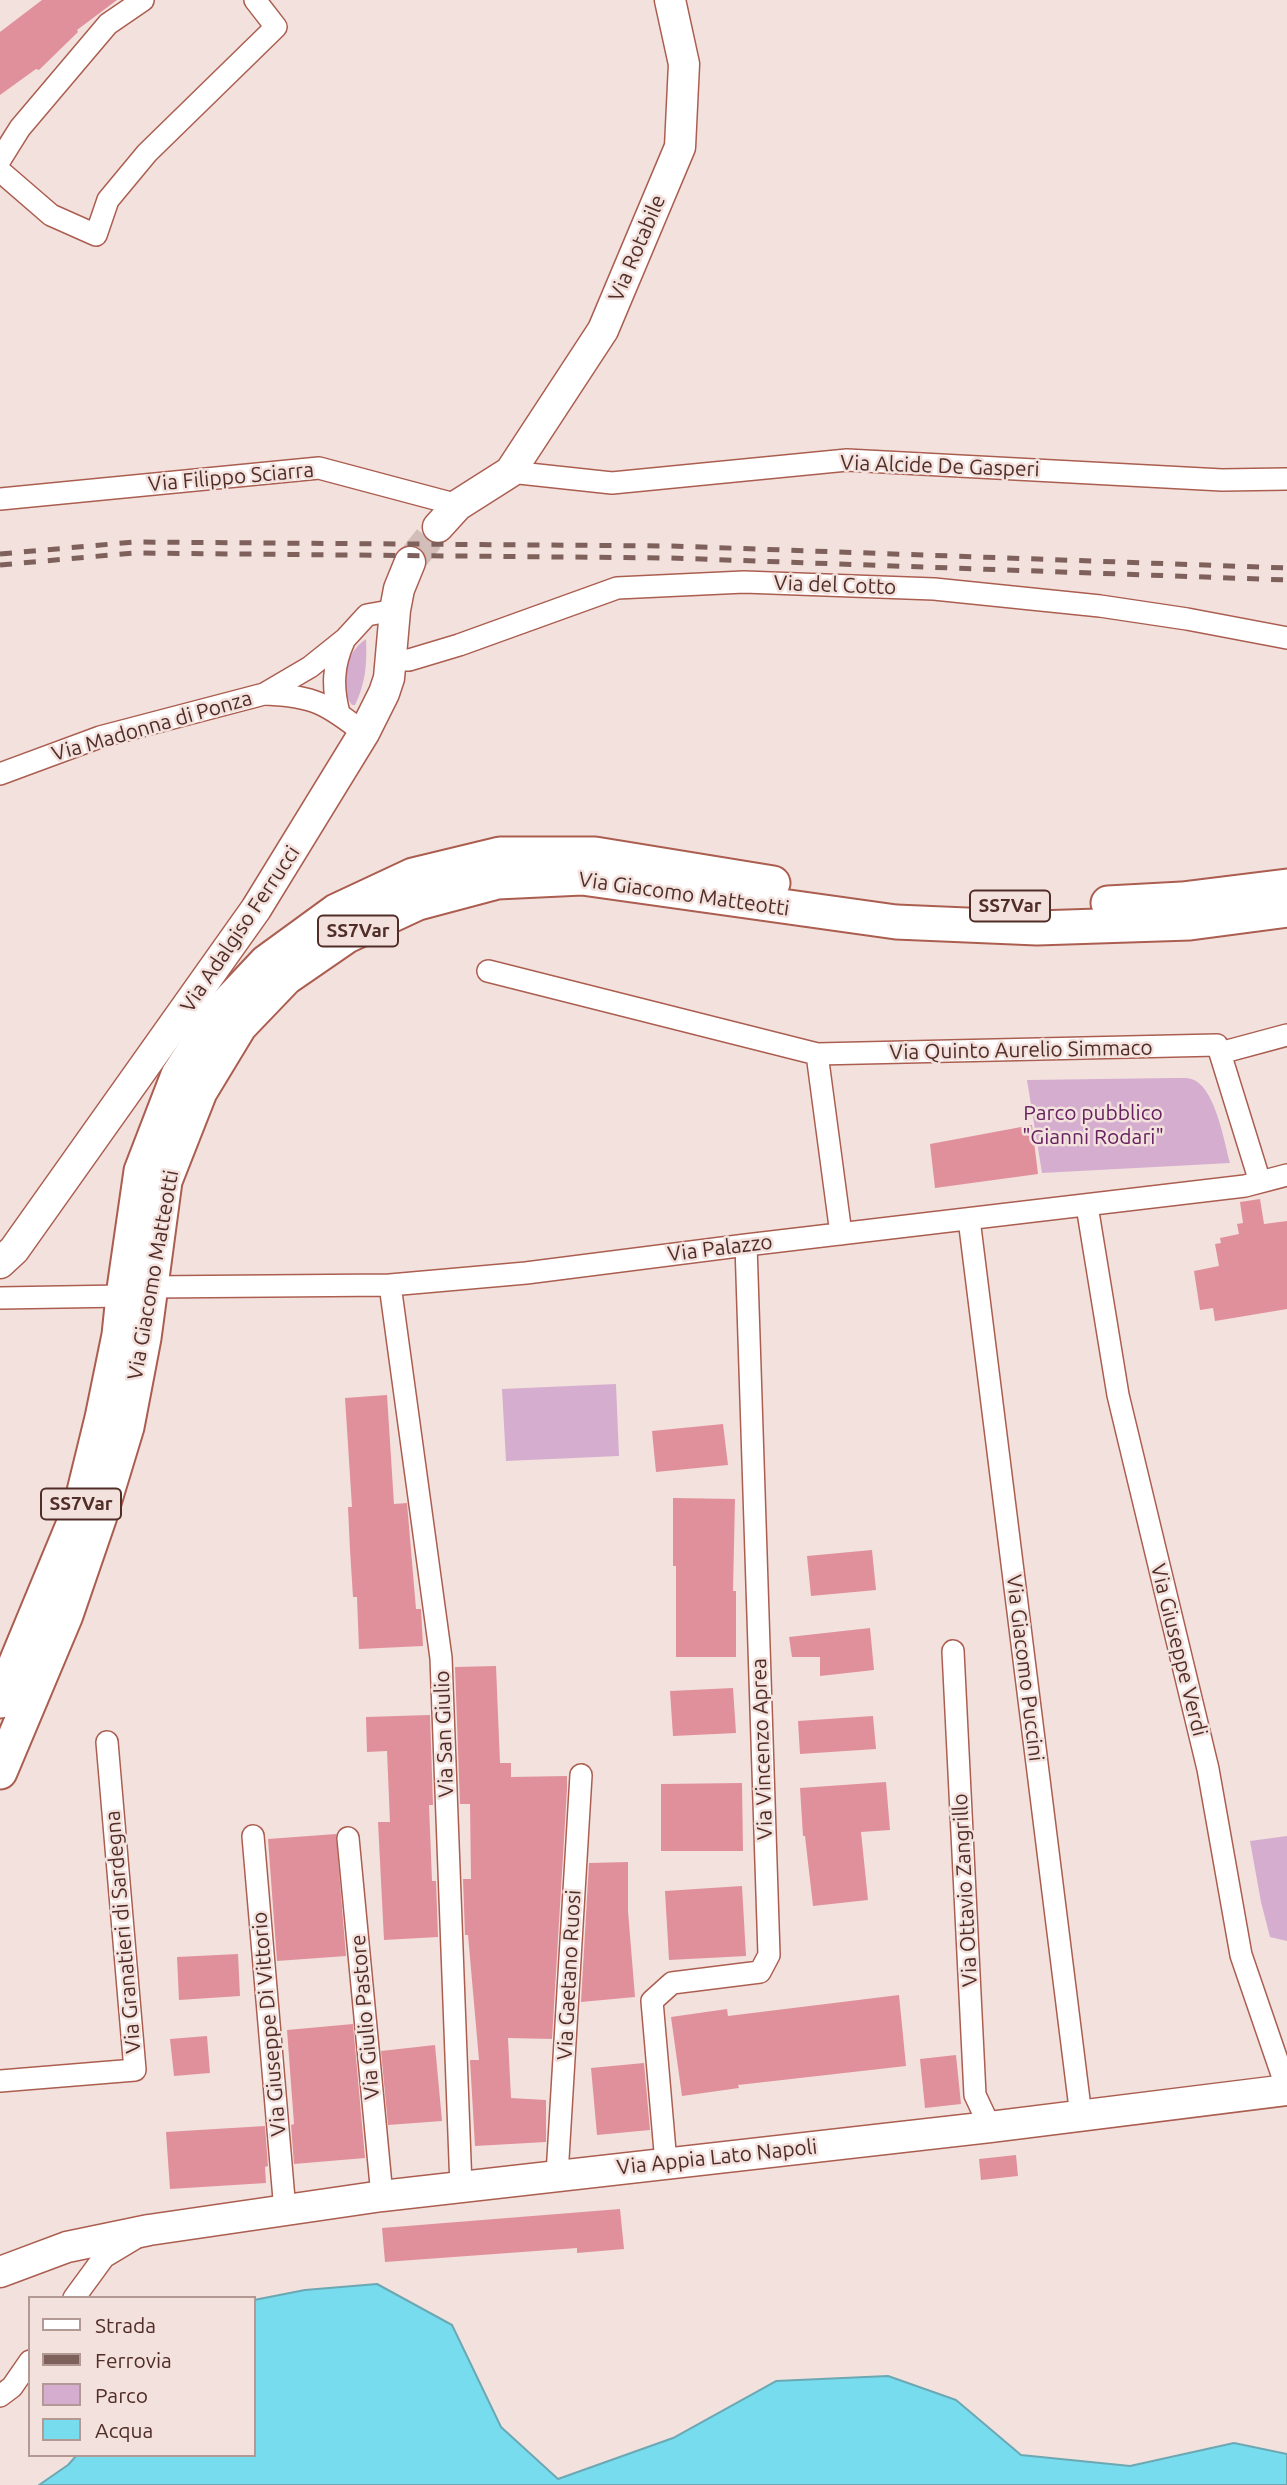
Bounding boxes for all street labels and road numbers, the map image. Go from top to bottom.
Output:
street label: Via Rotabile [603,191,671,305]
street label: Via Alcide De Gasperi [840,450,1040,482]
street label: Via Filippo Sciarra [147,457,315,497]
street label: Via del Cotto [773,570,897,600]
street label: Via Madonna di Ponza [49,685,255,767]
street label: Via Adalgiso Ferrucci [175,841,305,1017]
street label: Via Giacomo Matteotti [577,867,791,921]
road number: SS7Var [970,890,1050,922]
road number: SS7Var [318,916,398,946]
street label: Via Quinto Aurelio Simmaco [889,1035,1153,1065]
street label: Via Giacomo Matteotti [122,1168,184,1382]
street label: Via Palazzo [666,1229,774,1267]
road number: SS7Var [41,1488,121,1520]
street label: Via Giuseppe Verdi [1145,1561,1213,1739]
street label: Via Giacomo Puccini [1001,1573,1049,1763]
street label: Via Vincenzo Aprea [746,1658,778,1840]
street label: Via San Giulio [429,1670,459,1798]
street label: Via Ottavio Zangrillo [947,1793,983,1987]
street label: Via Granatieri di Sardegna [100,1810,146,2054]
street label: Via Gaetano Ruosi [552,1889,586,2061]
street label: Via Giuseppe Di Vittorio [247,1911,291,2137]
street label: Via Giulio Pastore [345,1933,385,2101]
street label: Via Appia Lato Napoli [616,2134,818,2180]

